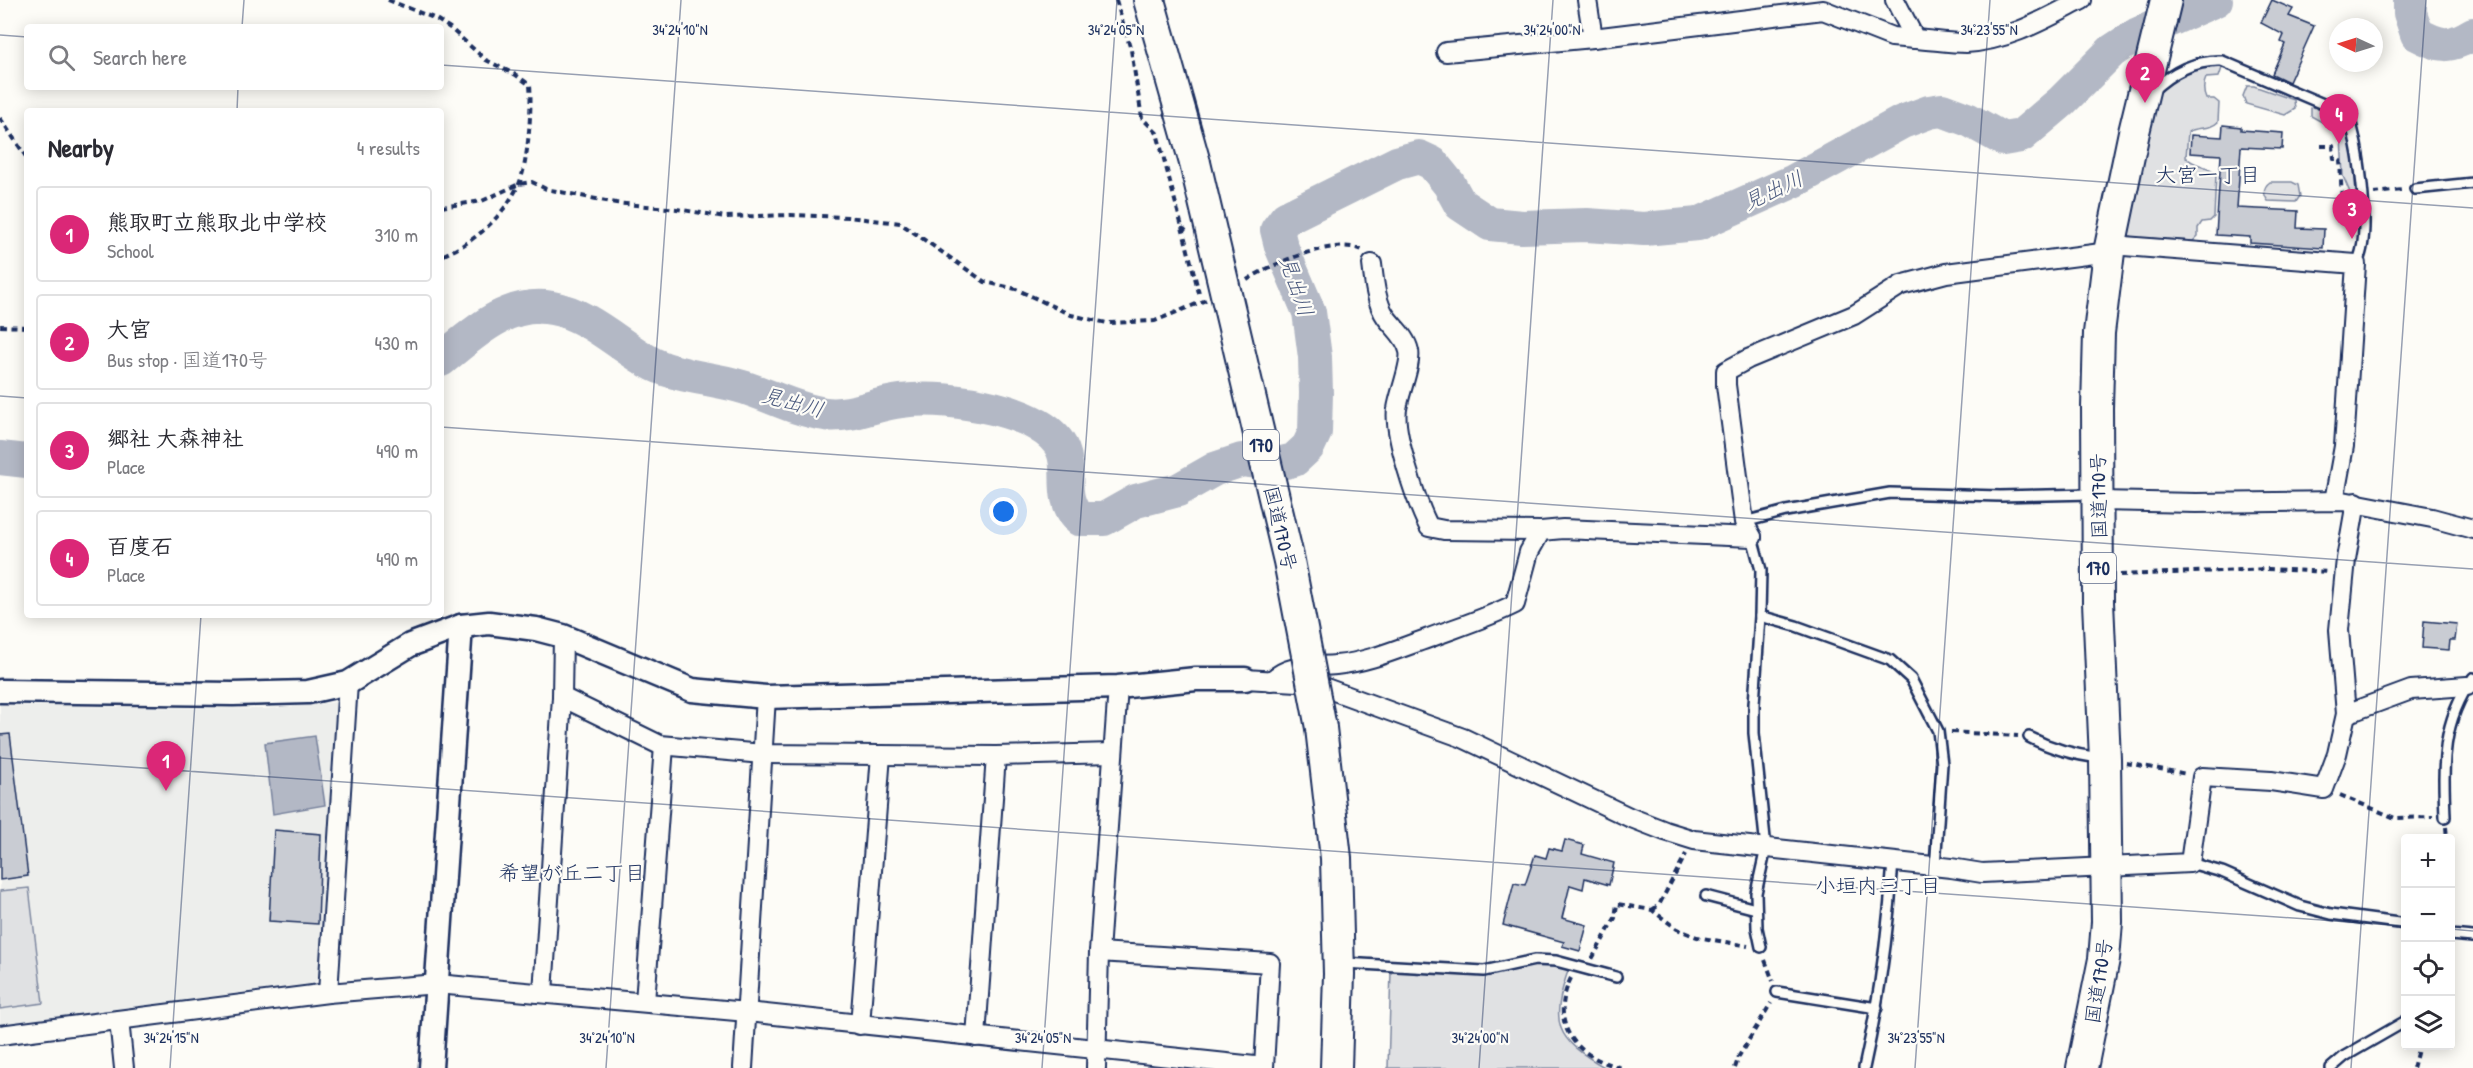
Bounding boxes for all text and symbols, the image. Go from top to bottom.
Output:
north arrow [2329,18,2383,72]
text: 34°24'10"N [652,19,708,40]
text: 34°24'05"N [1088,19,1144,40]
text: 34°24'00"N [1524,19,1580,40]
text: 34°23'55"N [1960,19,2018,40]
search box [24,24,444,90]
icon: search [45,41,78,74]
text: Search here [93,42,187,72]
pin: 2 [2126,54,2164,103]
pin: 4 [2320,94,2358,144]
text: Nearby [48,130,114,165]
text: 4 results [357,134,420,161]
district label: 大宮一丁目 [2156,160,2261,189]
water label: 見出川 [1738,164,1808,216]
pin: 3 [2332,190,2372,239]
text: 熊取町立熊取北中学校 [107,207,327,237]
text: 1 [66,221,73,248]
text: 310 m [375,221,418,248]
text: School [107,237,154,264]
water label: 見出川 [1273,251,1321,321]
text: 大宮 [107,314,151,344]
text: 2 [65,329,74,356]
text: 430 m [374,329,418,356]
text: Bus stop · 国道170号 [107,346,268,373]
water label: 見出川 [759,380,827,424]
text: 郷社 大森神社 [107,423,244,453]
road number: 170 [1243,430,1279,460]
text: 3 [65,437,74,464]
text: 490 m [376,437,418,464]
text: Place [107,453,146,480]
street label: 国道170号 [2084,453,2112,539]
street label: 国道170号 [1258,483,1304,573]
your location [989,497,1018,526]
text: 百度石 [107,531,173,561]
text: 4 [66,545,73,572]
text: 490 m [376,545,418,572]
road number: 170 [2080,553,2116,583]
text: Place [107,561,146,588]
pin: 1 [146,742,186,791]
map controls [2401,834,2455,1050]
button: + [2401,834,2455,888]
district label: 希望が丘二丁目 [499,858,646,887]
district label: 小垣内三丁目 [1815,871,1941,900]
button: − [2401,888,2455,942]
street label: 国道170号 [2078,936,2118,1026]
button: locate [2401,942,2455,996]
button: layers [2401,996,2455,1050]
text: 34°24'15"N [143,1027,199,1048]
text: 34°24'10"N [579,1027,635,1048]
text: 34°24'05"N [1015,1027,1071,1048]
text: 34°24'00"N [1452,1027,1508,1048]
text: 34°23'55"N [1887,1027,1945,1048]

